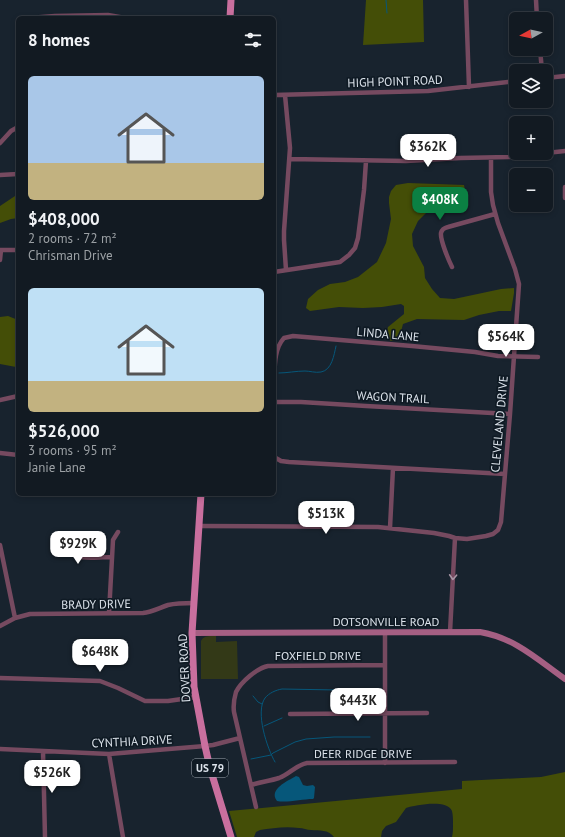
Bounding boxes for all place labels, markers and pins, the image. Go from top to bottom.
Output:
pin: $362K [400,134,456,168]
pin: $408K [412,187,468,221]
pin: $564K [478,324,534,358]
pin: $513K [298,501,354,535]
pin: $929K [50,531,106,565]
pin: $648K [72,639,128,673]
pin: $443K [330,688,386,722]
pin: $526K [24,760,80,794]

